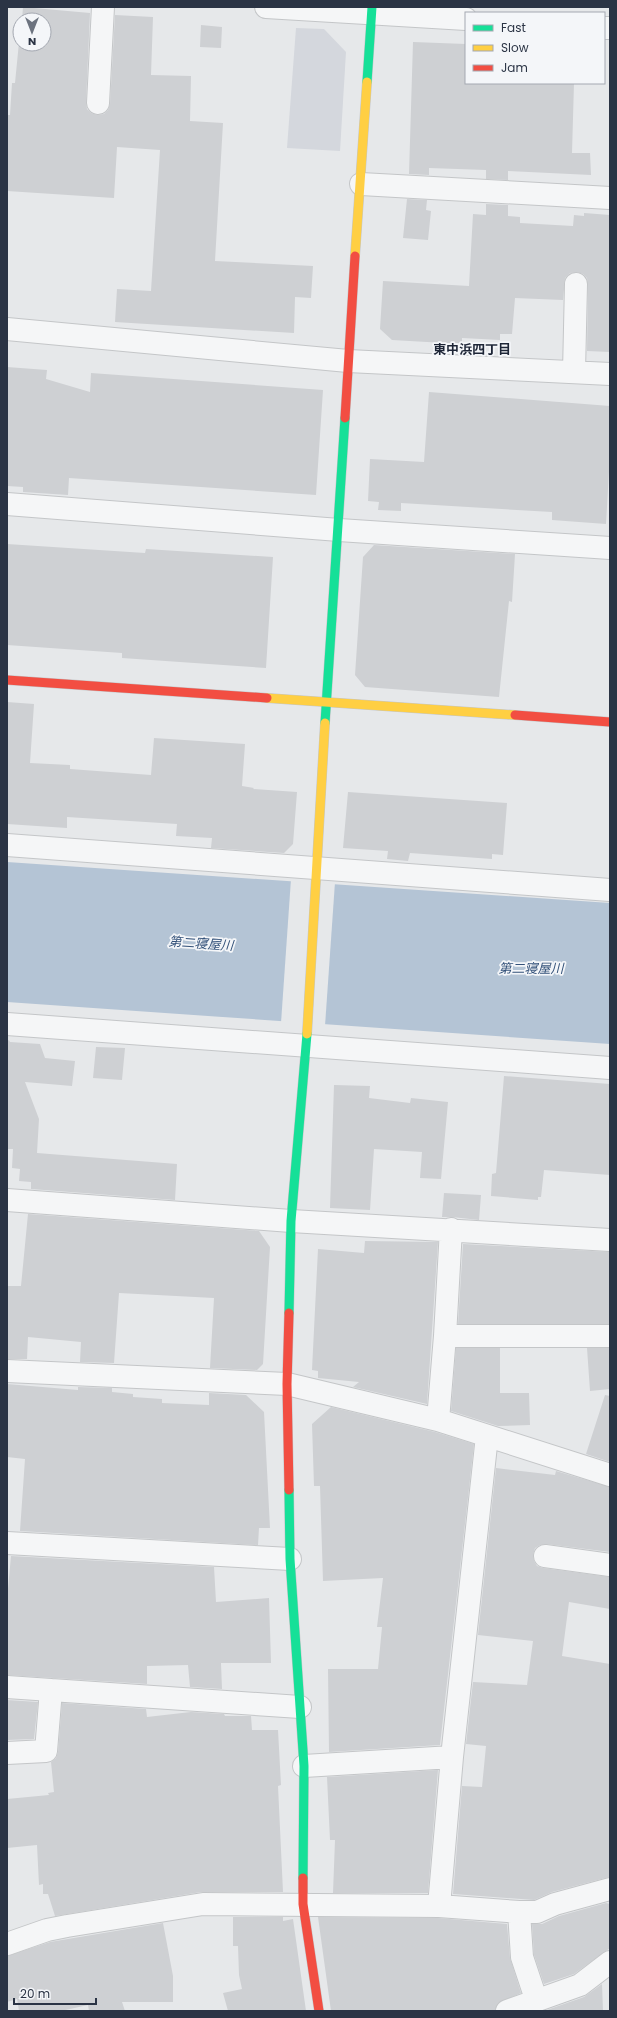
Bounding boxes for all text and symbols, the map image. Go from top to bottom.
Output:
north arrow [12,12,52,52]
legend [465,12,605,84]
text: Fast [501,19,526,36]
text: N [28,34,36,50]
text: Slow [501,39,529,56]
text: Jam [501,59,528,76]
district label: 東中浜四丁目 [433,340,511,359]
water label: 第二寝屋川 [168,932,236,955]
water label: 第二寝屋川 [498,959,565,978]
scale bar [14,1980,96,2006]
text: 20 m [20,1985,50,2002]

